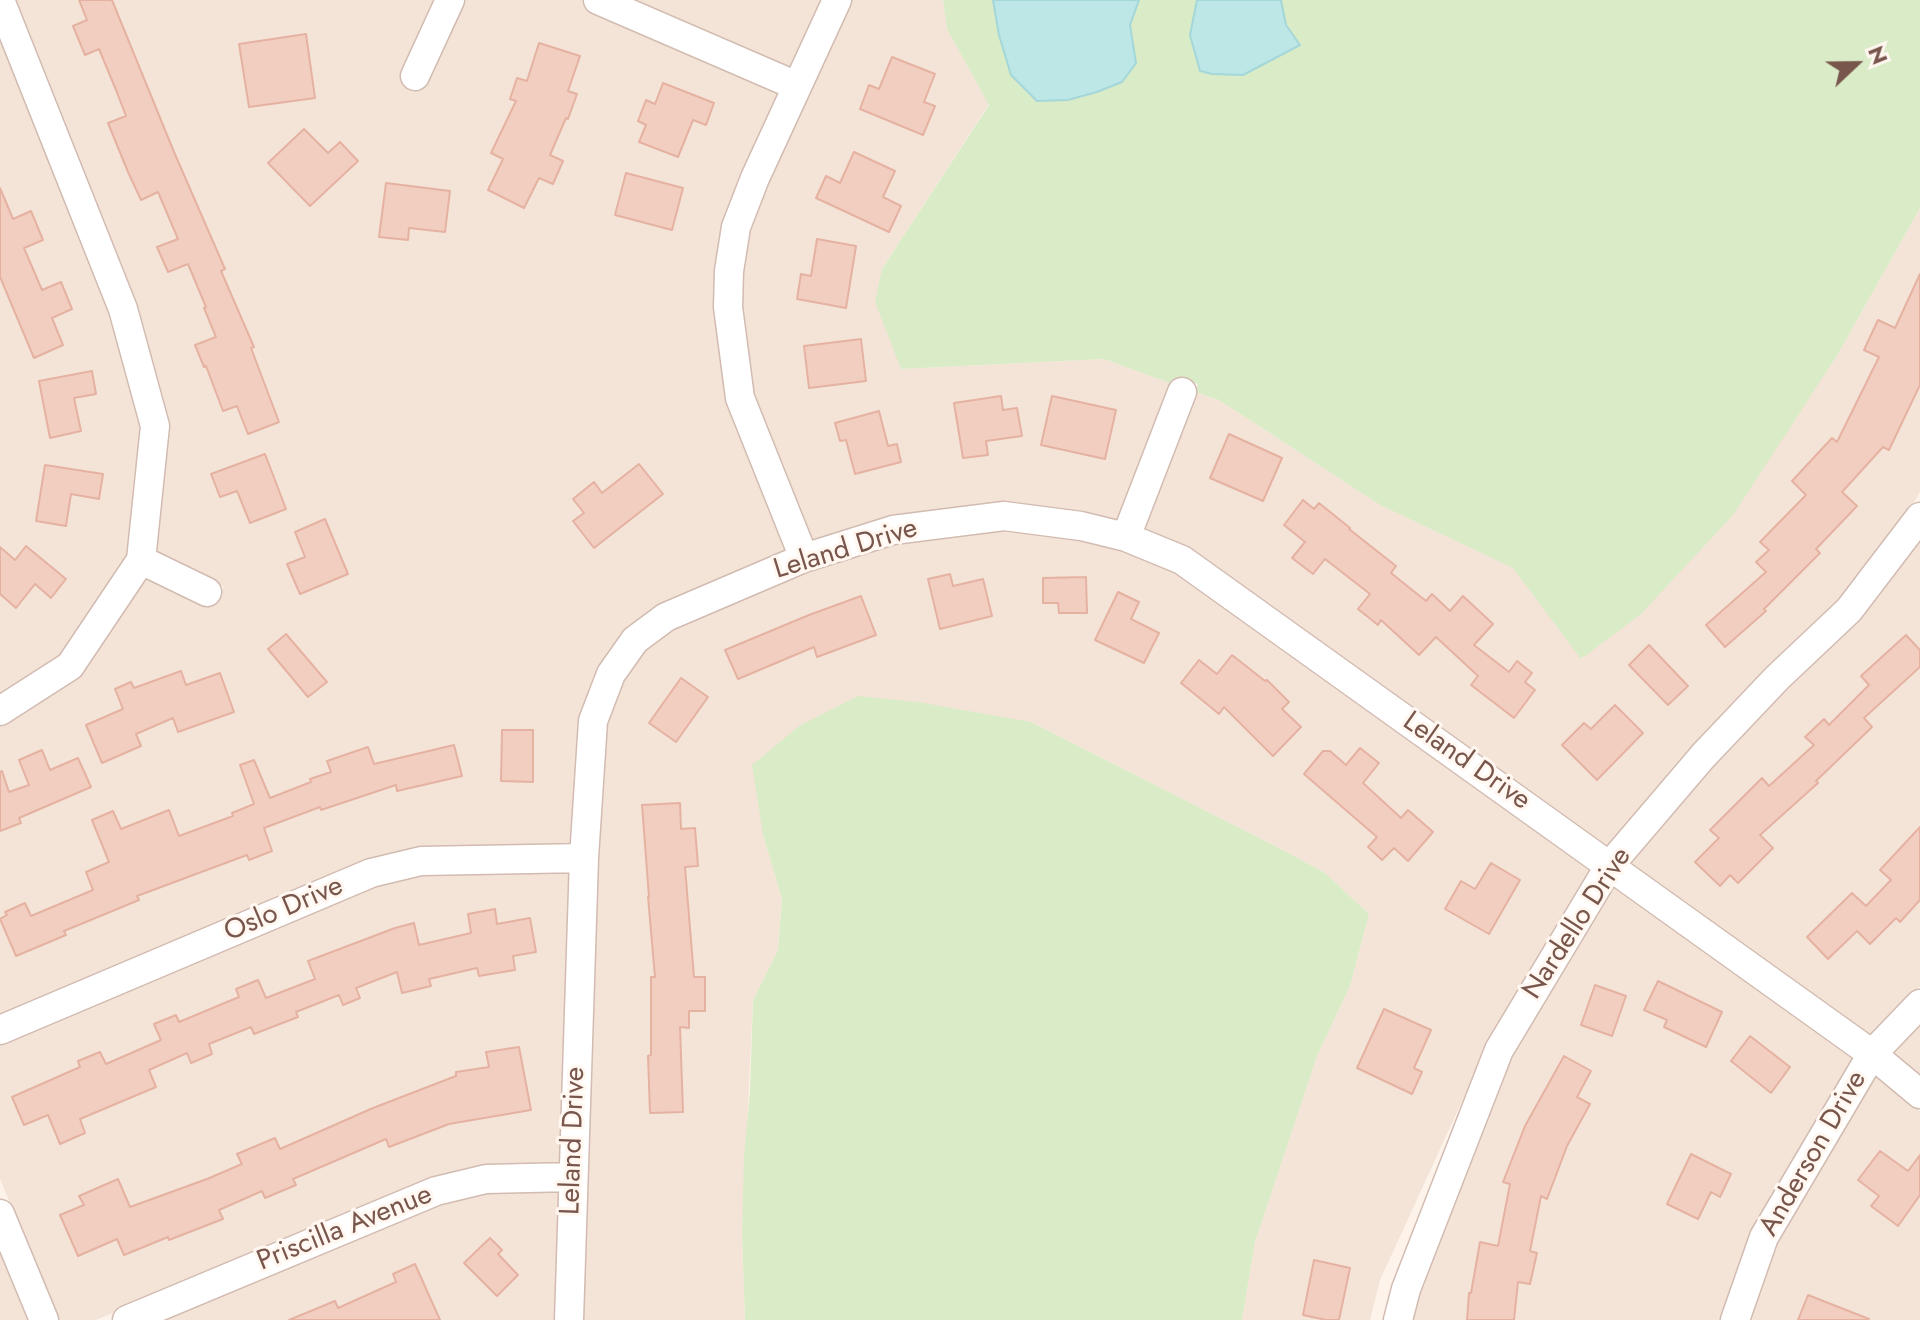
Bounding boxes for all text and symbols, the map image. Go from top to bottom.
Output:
north arrow [1816,24,1896,104]
text: N [1860,41,1896,69]
street label: Leland Drive [770,512,922,588]
street label: Leland Drive [1396,706,1536,818]
street label: Nardello Drive [1517,842,1639,1006]
street label: Oslo Drive [220,870,348,950]
street label: Anderson Drive [1753,1065,1875,1243]
street label: Leland Drive [555,1066,593,1216]
street label: Priscilla Avenue [253,1179,437,1279]

